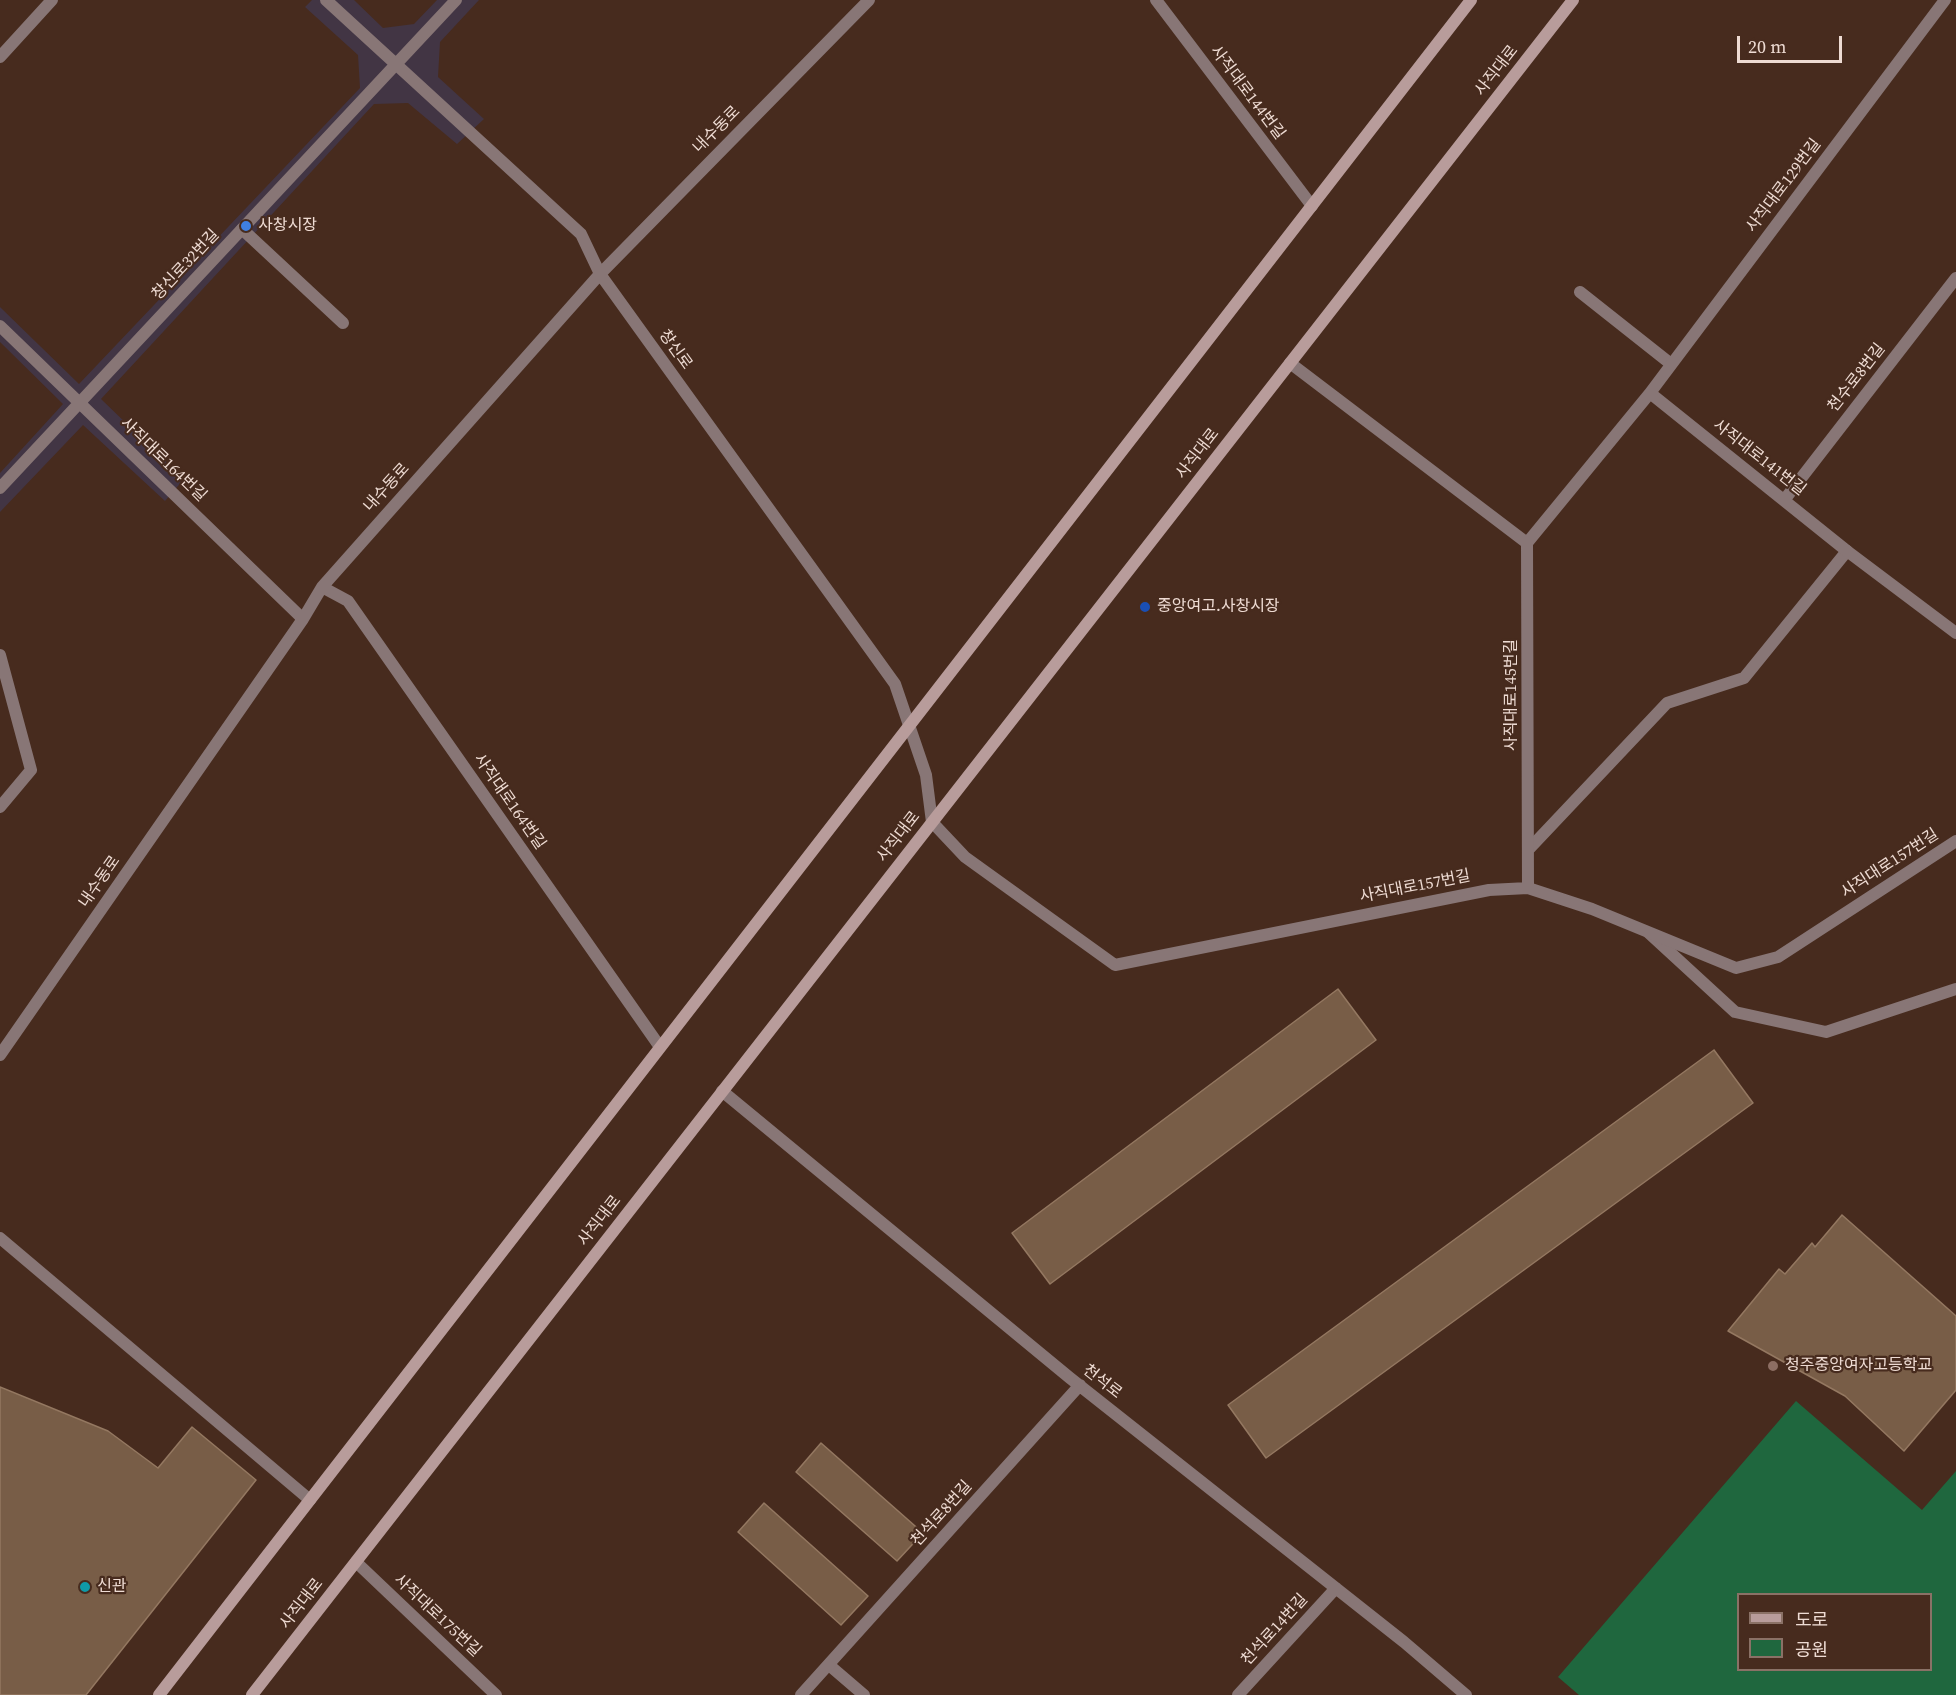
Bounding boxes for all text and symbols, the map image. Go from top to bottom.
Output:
scale bar [1740,24,1845,62]
text: 20 m [1748,34,1786,59]
street label: 사직대로144번길 [1206,42,1288,144]
street label: 사직대로 [1471,42,1523,100]
street label: 내수동로 [689,102,745,158]
street label: 사직대로129번길 [1743,135,1825,237]
place label: 사창시장 [258,216,317,236]
marker: 사창시장 [239,219,253,233]
street label: 창신로32번길 [148,226,224,304]
street label: 창신로 [654,326,696,374]
street label: 천수로8번길 [1824,340,1890,416]
street label: 사직대로164번길 [116,414,210,506]
street label: 사직대로141번길 [1709,416,1809,500]
street label: 사직대로 [1172,425,1224,483]
street label: 내수동로 [360,460,414,516]
place label: 중앙여고.사창시장 [1157,597,1280,617]
marker: 중앙여고.사창시장 [1138,600,1152,614]
street label: 사직대로145번길 [1502,639,1522,751]
street label: 사직대로164번길 [469,750,549,854]
street label: 사직대로 [873,808,925,866]
street label: 사직대로157번길 [1838,825,1942,903]
street label: 내수동로 [75,852,125,912]
street label: 사직대로157번길 [1358,867,1472,907]
street label: 사직대로 [574,1192,626,1250]
place label: 청주중앙여자고등학교 [1785,1356,1932,1376]
marker: 청주중앙여자고등학교 [1766,1359,1780,1373]
street label: 천석로 [1079,1361,1125,1403]
street label: 천석로8번길 [908,1477,976,1551]
street label: 사직대로175번길 [389,1571,485,1661]
street label: 사직대로 [276,1575,328,1633]
place label: 신관 [97,1577,126,1597]
marker: 신관 [78,1580,92,1594]
street label: 천석로14번길 [1238,1590,1312,1670]
legend [1737,1593,1932,1671]
text: 도로 [1795,1607,1828,1632]
text: 공원 [1795,1637,1828,1662]

